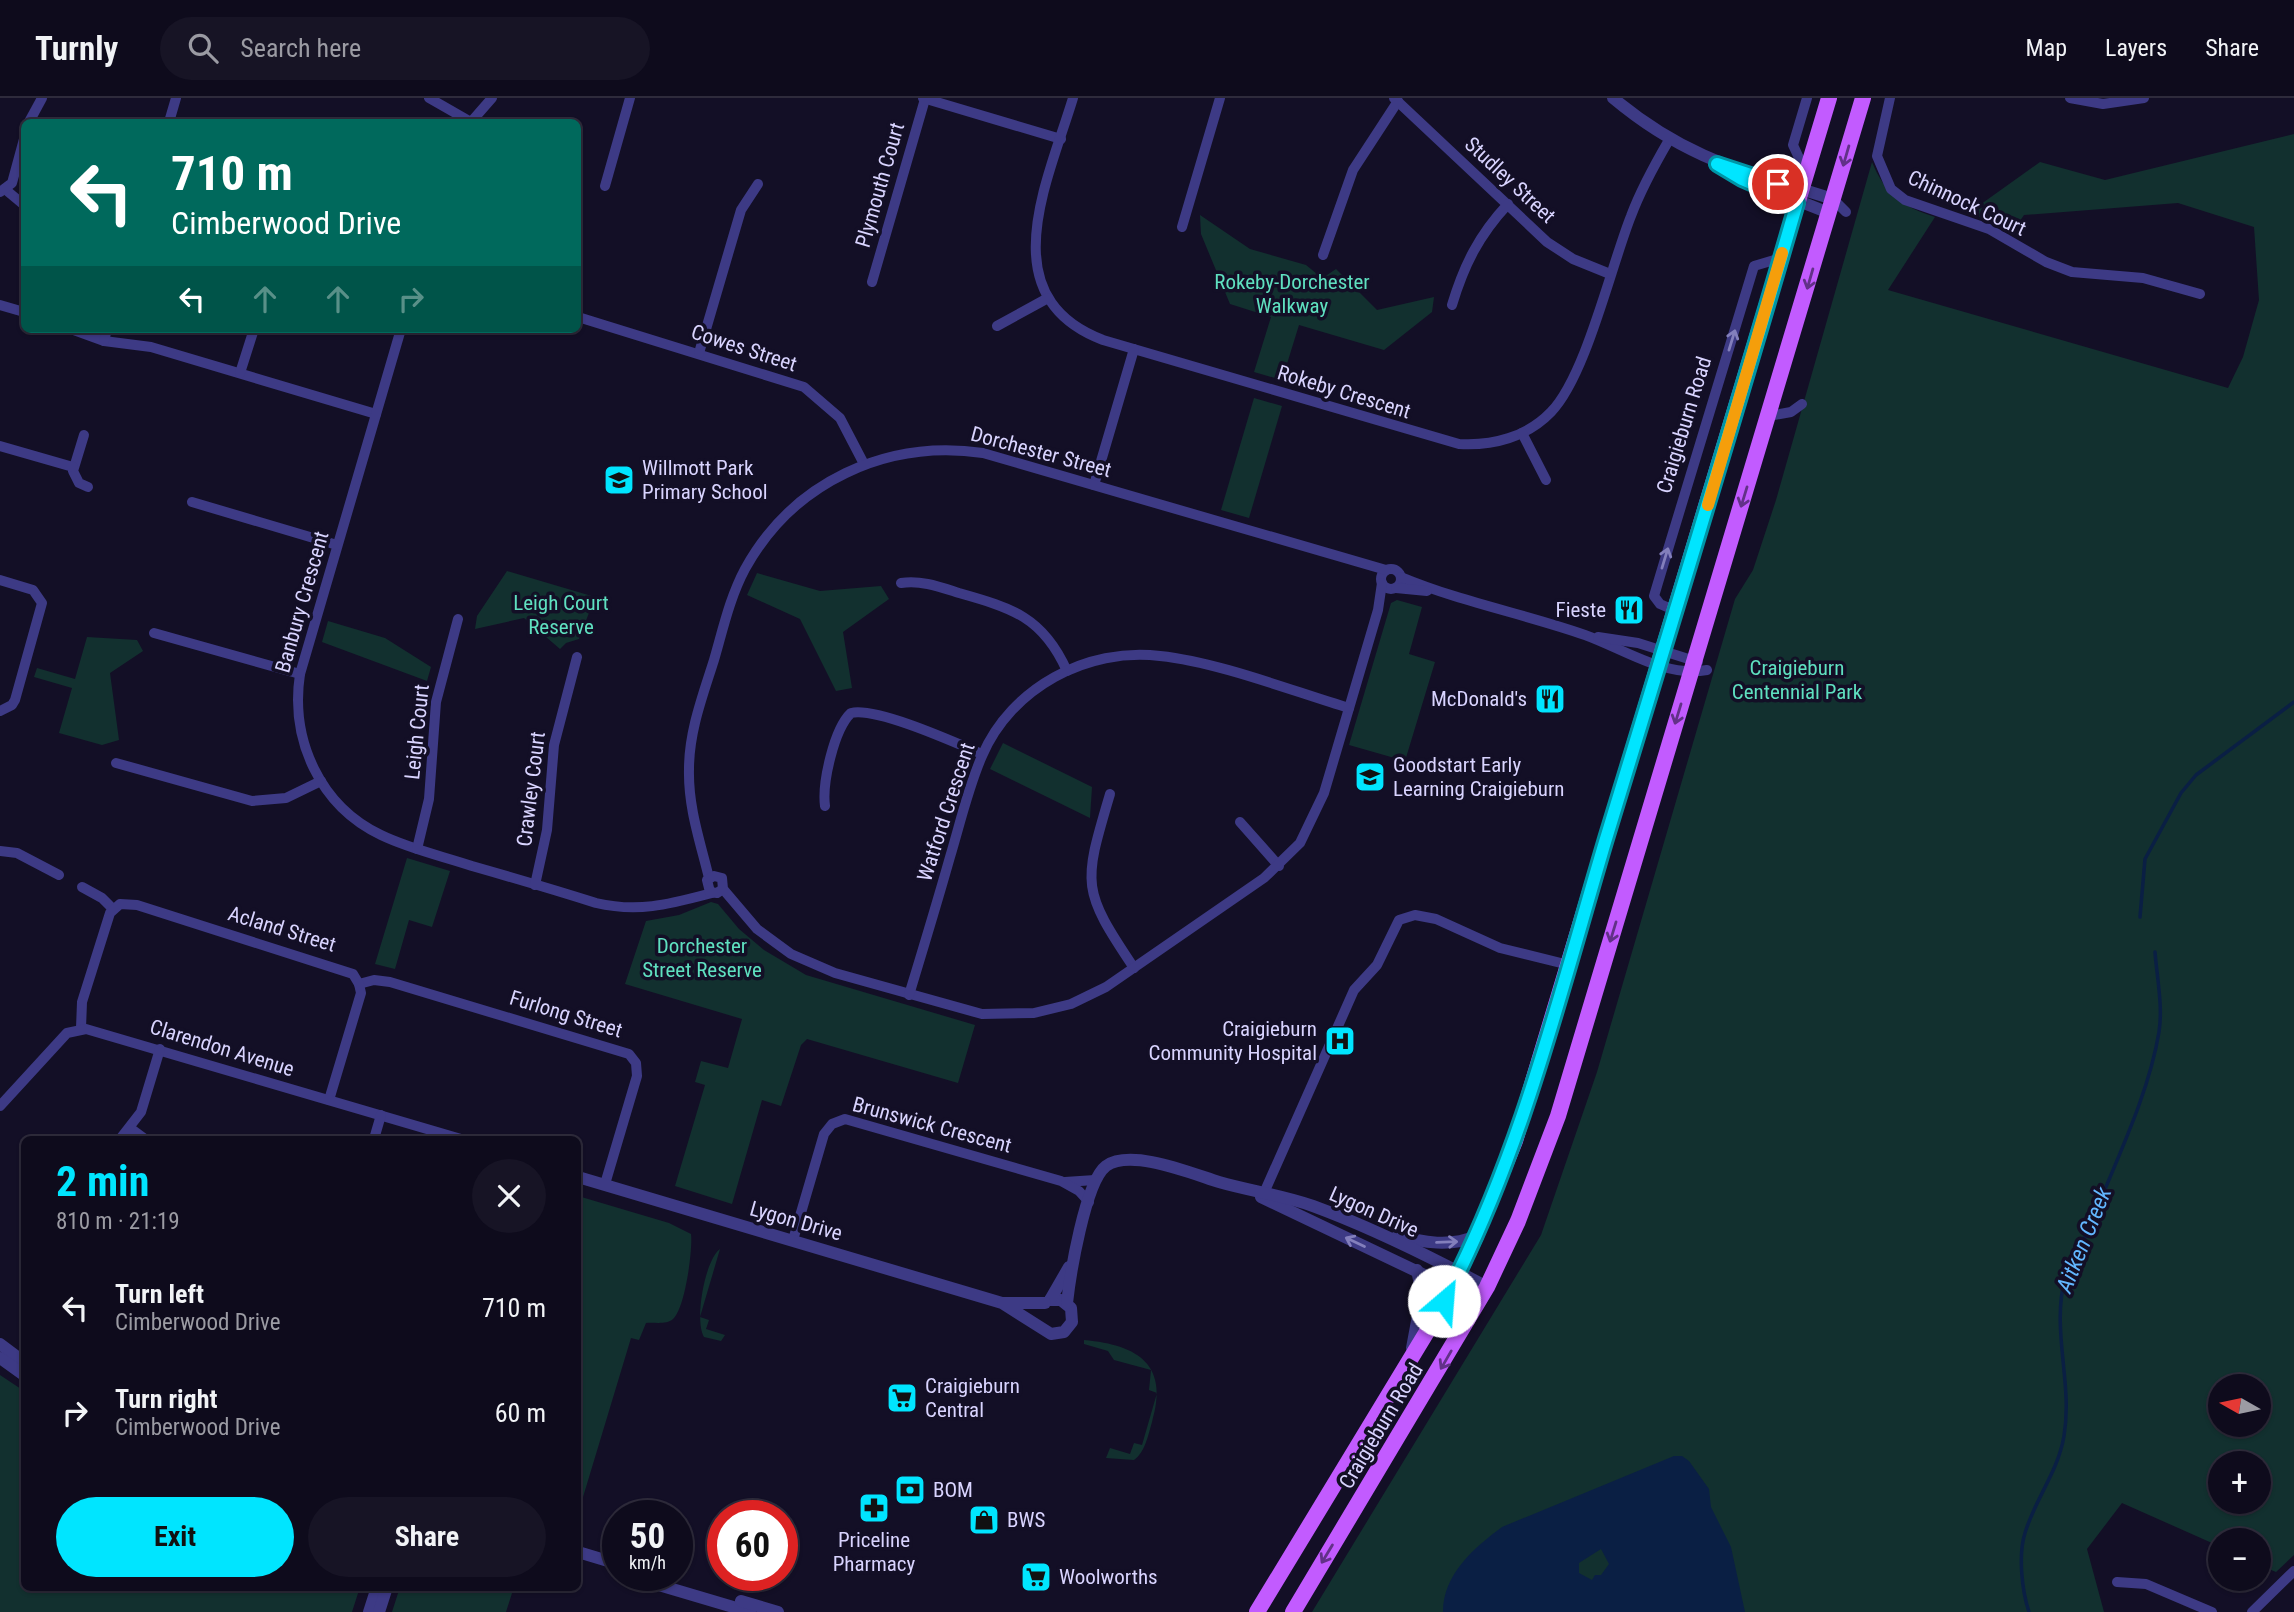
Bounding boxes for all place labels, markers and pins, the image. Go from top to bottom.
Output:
pin [1748,154,1808,214]
place label: Willmott Park Primary School [642,456,768,504]
school or university icon: Willmott Park Primary School [602,463,636,497]
restaurant icon: Fieste [1612,593,1646,627]
place label: Fieste [1556,598,1606,622]
restaurant icon: McDonald's [1533,682,1567,716]
place label: McDonald's [1431,687,1527,711]
place label: Goodstart Early Learning Craigieburn [1393,753,1565,801]
school or university icon: Goodstart Early Learning Craigieburn [1353,760,1387,794]
place label: Craigieburn Community Hospital [1149,1017,1317,1065]
hospital icon: Craigieburn Community Hospital [1323,1024,1357,1058]
place label: Craigieburn Central [925,1374,1020,1422]
supermarket icon: Craigieburn Central [885,1381,919,1415]
bank icon: BOM [893,1473,927,1507]
place label: BOM [933,1478,973,1502]
pharmacy icon: Priceline Pharmacy [857,1491,891,1525]
shop icon: BWS [967,1503,1001,1537]
place label: BWS [1007,1508,1045,1532]
place label: Priceline Pharmacy [833,1528,916,1576]
supermarket icon: Woolworths [1019,1560,1053,1594]
place label: Woolworths [1059,1565,1158,1589]

